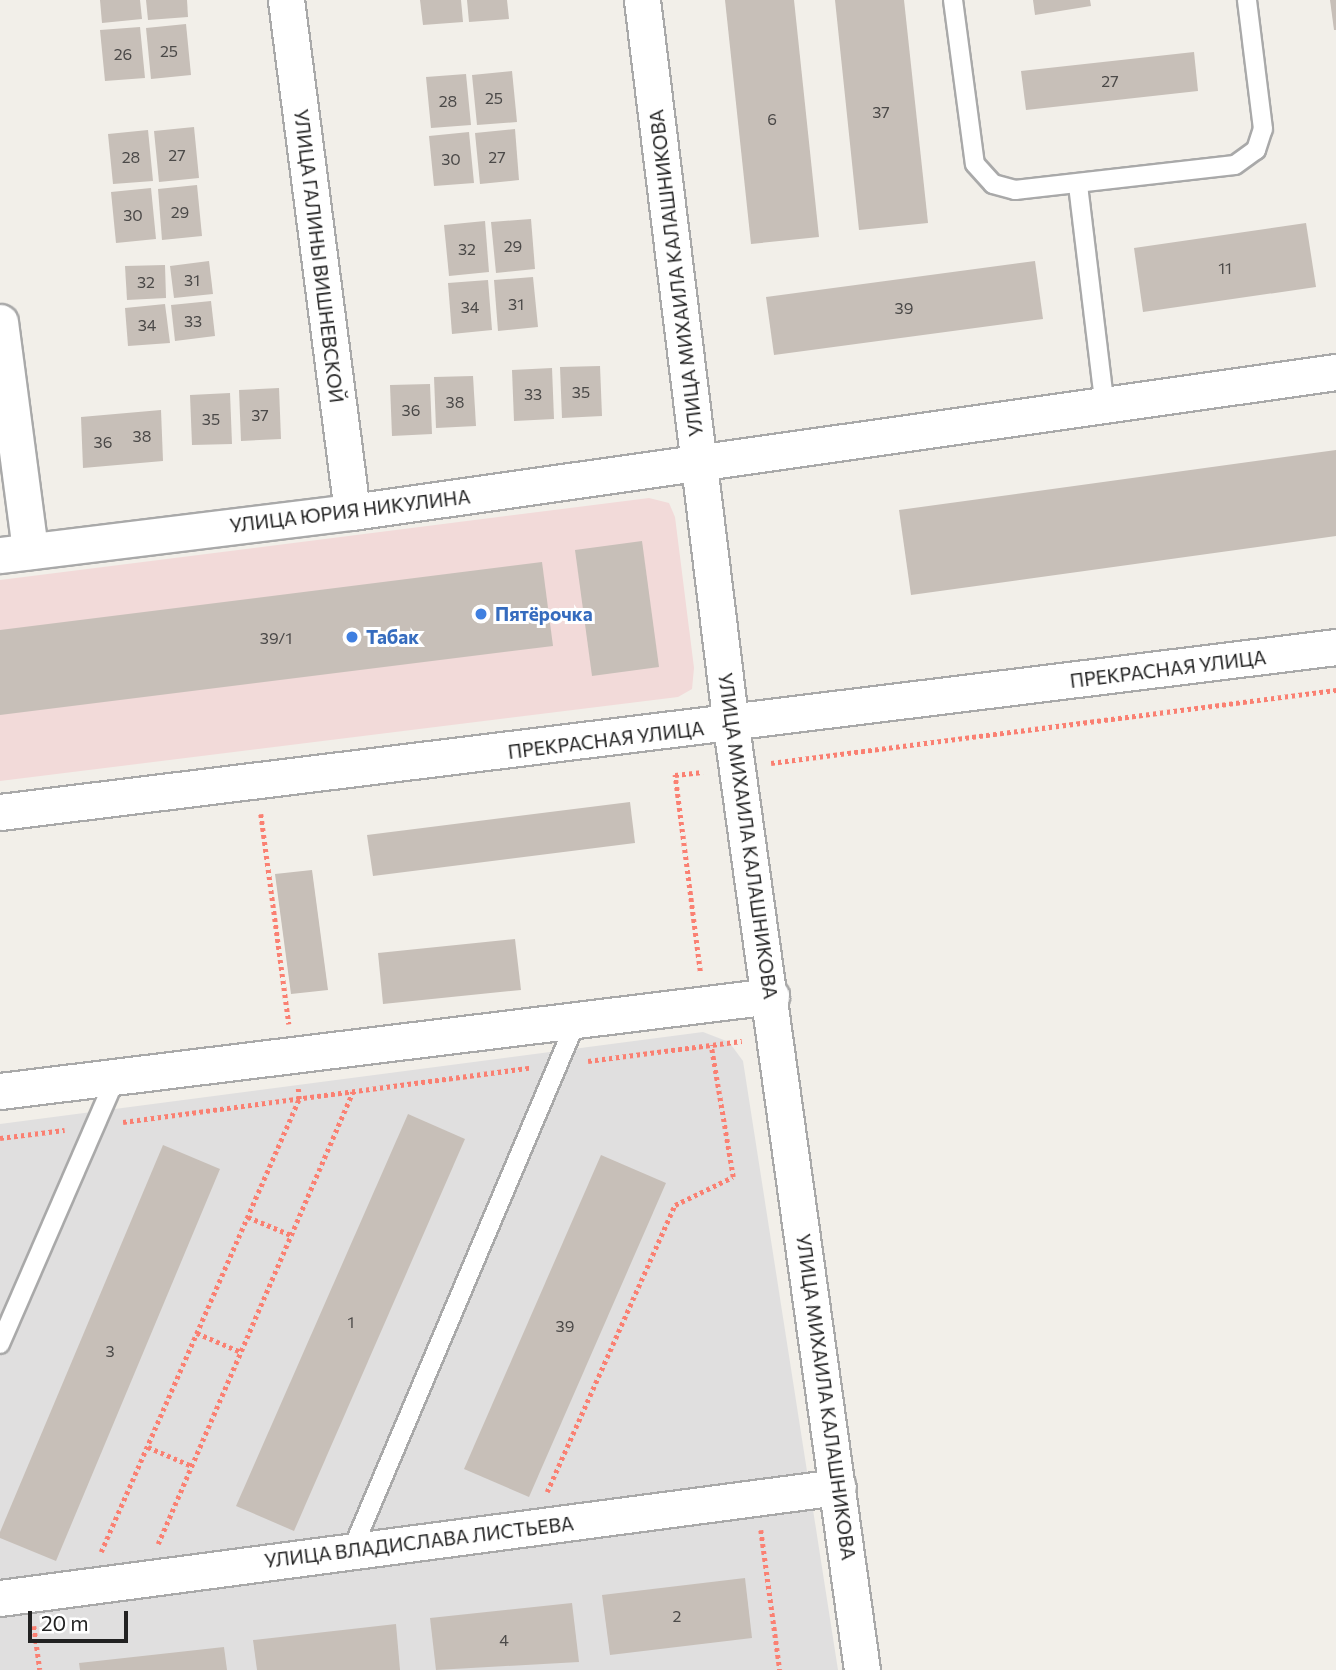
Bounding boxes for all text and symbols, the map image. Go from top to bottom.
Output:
house number: 25 [160,41,178,61]
house number: 26 [114,44,132,64]
house number: 27 [1101,71,1119,91]
house number: 25 [485,88,503,108]
house number: 28 [439,91,457,111]
house number: 37 [872,102,890,122]
street label: УЛИЦА ГАЛИНЫ ВИШНЕВСКОЙ [290,108,348,404]
street label: УЛИЦА МИХАИЛА КАЛАШНИКОВА [645,108,707,438]
house number: 6 [767,109,777,129]
house number: 27 [168,145,186,165]
house number: 28 [122,147,140,167]
house number: 27 [488,147,506,167]
house number: 30 [441,149,461,169]
house number: 29 [171,202,189,222]
house number: 30 [123,205,143,225]
house number: 29 [504,236,522,256]
house number: 32 [458,239,476,259]
house number: 11 [1218,258,1232,278]
house number: 31 [184,270,200,290]
house number: 32 [137,272,155,292]
house number: 31 [508,294,524,314]
house number: 34 [461,297,479,317]
house number: 39 [895,298,913,318]
house number: 33 [184,311,202,331]
house number: 34 [138,315,156,335]
house number: 35 [572,382,590,402]
house number: 33 [524,384,542,404]
house number: 38 [446,392,464,412]
house number: 36 [402,400,420,420]
house number: 37 [251,405,269,425]
house number: 35 [202,409,220,429]
house number: 38 [133,426,151,446]
house number: 36 [94,432,112,452]
street label: УЛИЦА ЮРИЯ НИКУЛИНА [228,485,472,537]
place label: Пятёрочка [495,603,593,625]
marker: Пятёрочка [473,606,489,622]
place label: Табак [366,626,419,648]
house number: 39/1 [260,628,292,648]
marker: Табак [344,629,360,645]
street label: ПРЕКРАСНАЯ УЛИЦА [1069,646,1267,692]
street label: УЛИЦА МИХАИЛА КАЛАШНИКОВА [714,671,782,1001]
street label: ПРЕКРАСНАЯ УЛИЦА [507,717,705,763]
street label: УЛИЦА МИХАИЛА КАЛАШНИКОВА [792,1232,860,1562]
house number: 1 [348,1312,354,1332]
house number: 39 [556,1316,574,1336]
house number: 3 [105,1341,115,1361]
street label: УЛИЦА ВЛАДИСЛАВА ЛИСТЬЕВА [263,1512,575,1572]
scale bar [32,1596,131,1640]
house number: 2 [673,1606,681,1626]
text: 20 m [41,1610,89,1635]
house number: 4 [499,1630,509,1650]

